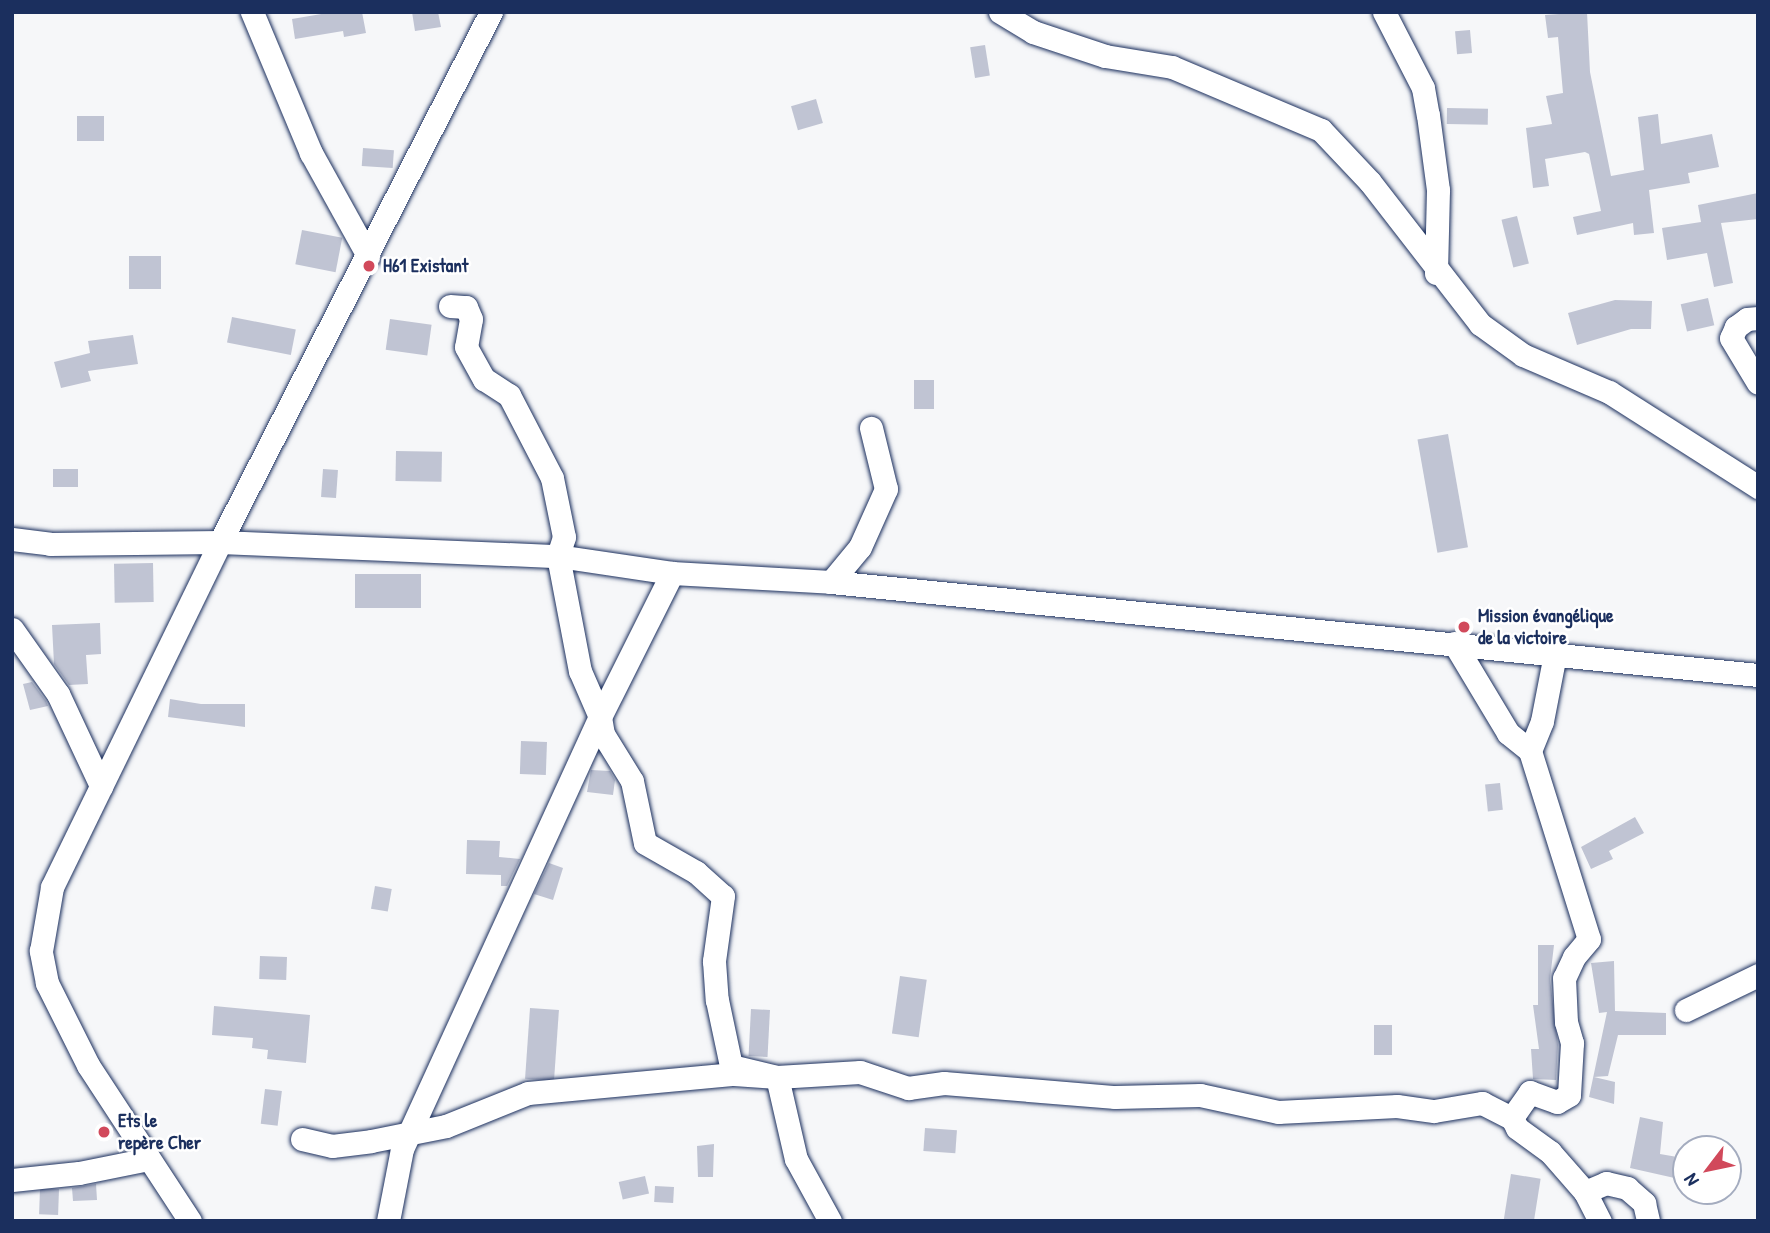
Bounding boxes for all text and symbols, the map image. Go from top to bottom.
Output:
place label: H61 Existant [383,255,468,277]
marker: H61 Existant [361,258,377,274]
place label: Mission évangélique de la victoire [1478,605,1614,649]
marker: Mission évangélique de la victoire [1456,619,1472,635]
place label: Ets le repère Cher [118,1110,201,1154]
marker: Ets le repère Cher [96,1124,112,1140]
north arrow [1672,1135,1742,1205]
text: N [1677,1169,1705,1191]

